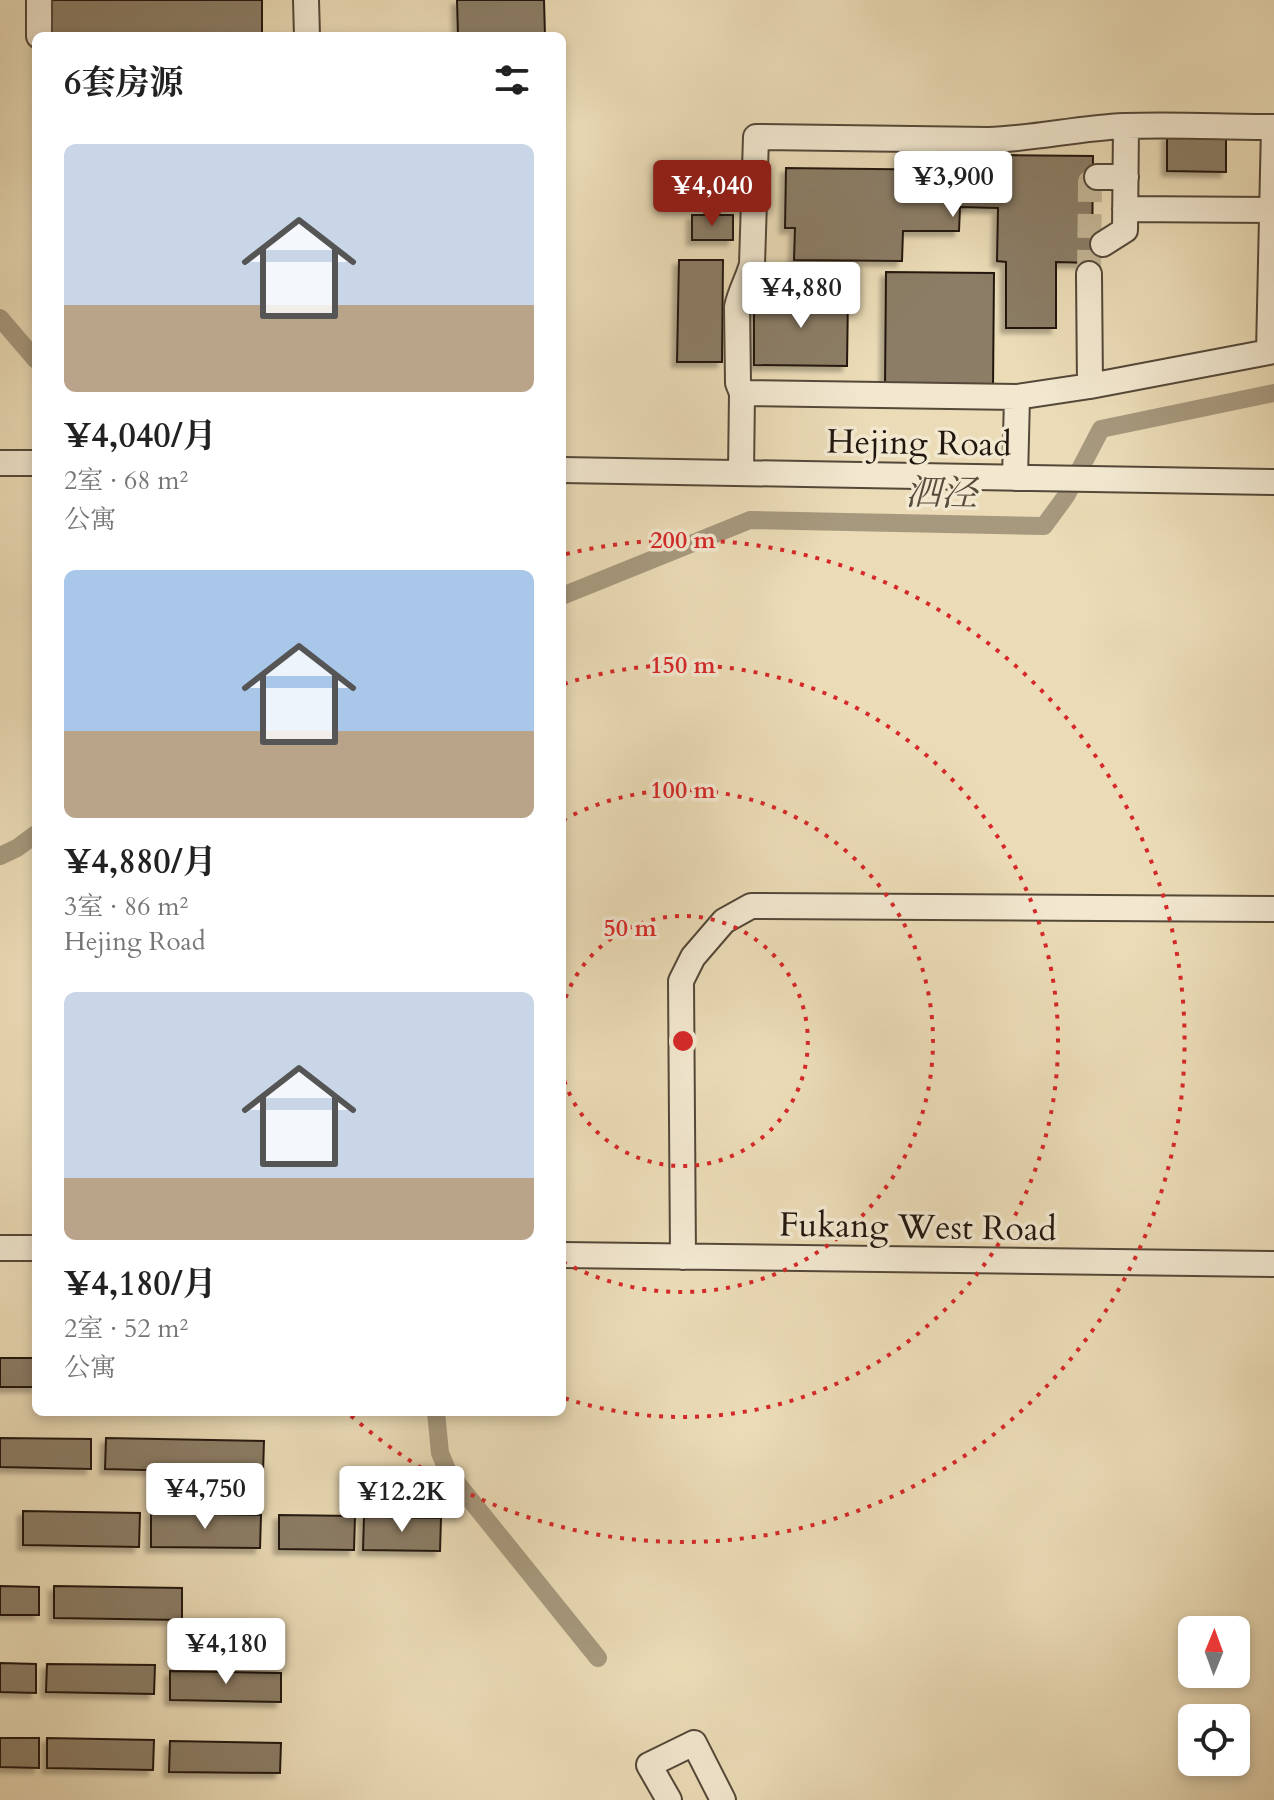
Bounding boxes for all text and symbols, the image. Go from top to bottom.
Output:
icon: filters [490,58,534,102]
text: 6套房源 [64,60,183,106]
pin: ¥3,900 [888,151,1018,219]
text: ¥3,900 [912,159,994,194]
pin: ¥4,040 [647,160,777,228]
text: ¥4,040 [671,168,753,203]
icon: home [227,196,371,340]
pin: ¥4,880 [736,262,866,330]
text: ¥4,880 [760,270,842,305]
text: ¥4,040/月 [64,413,217,459]
street label: Hejing Road [826,418,1012,468]
text: 2室 · 68 m² [64,463,188,498]
water label: 泗泾 [905,468,980,519]
text: 公寓 [64,502,116,537]
text: 200 m [650,524,717,557]
icon: home [227,622,371,766]
text: 150 m [650,649,717,682]
text: 100 m [650,774,717,807]
text: ¥4,880/月 [64,839,217,885]
text: 3室 · 86 m² [64,889,188,924]
text: 50 m [603,912,657,945]
text: Hejing Road [64,924,206,959]
centre of rings [669,1027,697,1055]
icon: home [227,1044,371,1188]
street label: Fukang West Road [779,1202,1057,1252]
text: ¥4,180/月 [64,1261,217,1307]
text: 2室 · 52 m² [64,1311,188,1346]
text: 公寓 [64,1350,116,1385]
pin: ¥4,750 [140,1463,270,1531]
pin: ¥12.2K [337,1466,467,1534]
text: ¥4,750 [164,1471,246,1506]
text: ¥12.2K [357,1474,447,1509]
north arrow [1178,1616,1250,1688]
map controls [1178,1616,1250,1776]
pin: ¥4,180 [161,1618,291,1686]
text: ¥4,180 [185,1626,267,1661]
button: locate [1178,1704,1250,1776]

